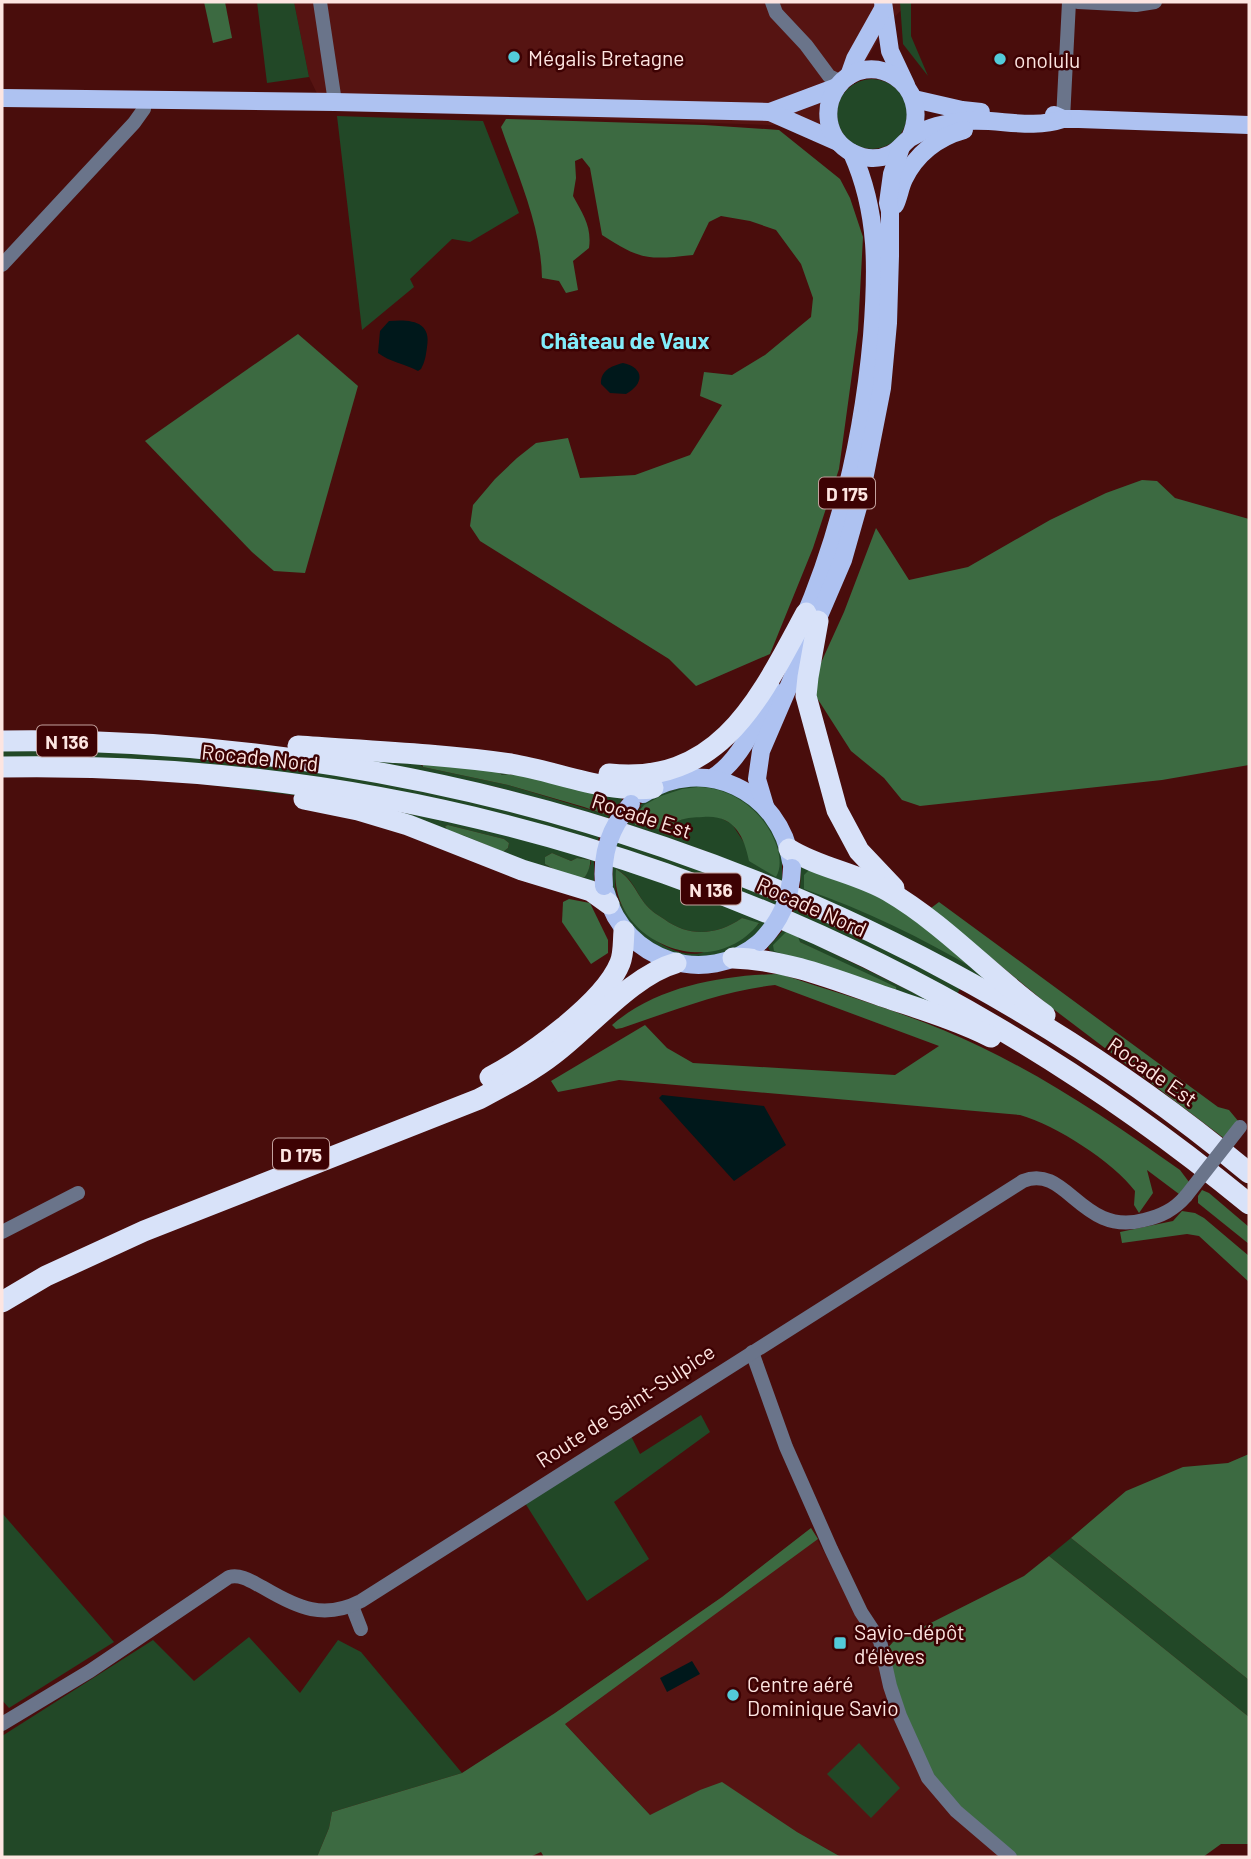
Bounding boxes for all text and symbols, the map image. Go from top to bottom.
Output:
place label: Mégalis Bretagne [528,45,684,70]
place label: onolulu [1014,47,1080,72]
marker: Mégalis Bretagne [506,49,522,65]
marker: onolulu [992,51,1008,67]
district label: Château de Vaux [540,326,710,354]
road number: D 175 [819,478,875,508]
road number: N 136 [37,726,97,756]
street label: Rocade Nord [200,738,320,776]
street label: Rocade Est [589,787,695,843]
street label: Rocade Nord [753,871,871,941]
road number: N 136 [681,874,741,904]
street label: Rocade Est [1104,1031,1202,1111]
road number: D 175 [273,1138,329,1170]
street label: Route de Saint-Sulpice [531,1338,719,1472]
place label: Savio-dépôt d'élèves [854,1619,965,1668]
marker: Savio-dépôt d'élèves [832,1635,848,1651]
place label: Centre aéré Dominique Savio [747,1671,899,1720]
marker: Centre aéré Dominique Savio [725,1687,741,1703]

